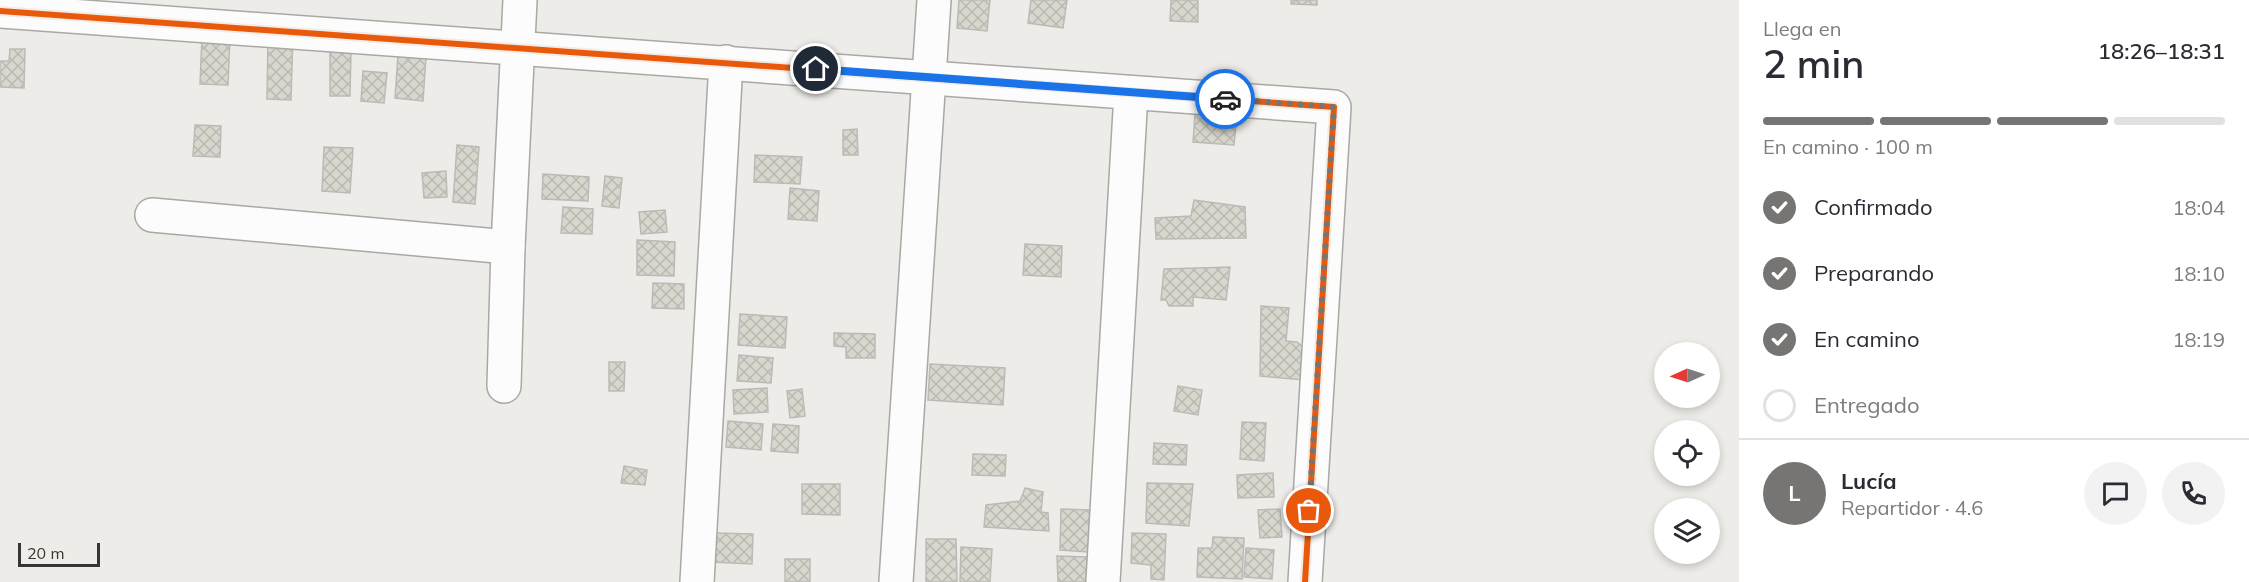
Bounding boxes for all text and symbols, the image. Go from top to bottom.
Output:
text: Llega en [1763,16,1841,41]
text: 18:26–18:31 [2098,37,2225,65]
text: 2 min [1763,39,1864,88]
pin [790,43,841,94]
icon: home [799,52,832,85]
courier [1195,69,1255,129]
icon: car [1209,83,1242,116]
text: En camino · 100 m [1763,134,1933,159]
icon: check [1763,191,1796,224]
text: Confirmado [1814,193,1933,221]
text: 18:04 [2172,195,2225,220]
icon: check [1763,257,1796,290]
text: Preparando [1814,259,1934,287]
text: 18:10 [2172,261,2225,286]
icon: check [1763,323,1796,356]
text: En camino [1814,325,1920,353]
text: 18:19 [2172,327,2225,352]
north arrow [1654,342,1720,408]
map controls [1654,342,1720,564]
text: Entregado [1814,391,1920,419]
button: locate [1654,420,1720,486]
button: chat [2084,462,2147,525]
button: phone [2162,462,2225,525]
text: Lucía [1841,467,1897,495]
text: L [1788,479,1801,507]
pin [1283,485,1334,536]
icon: bag [1292,494,1325,527]
text: Repartidor · 4.6 [1841,495,1983,520]
button: layers [1654,498,1720,564]
scale bar [18,540,100,568]
text: 20 m [27,543,64,563]

